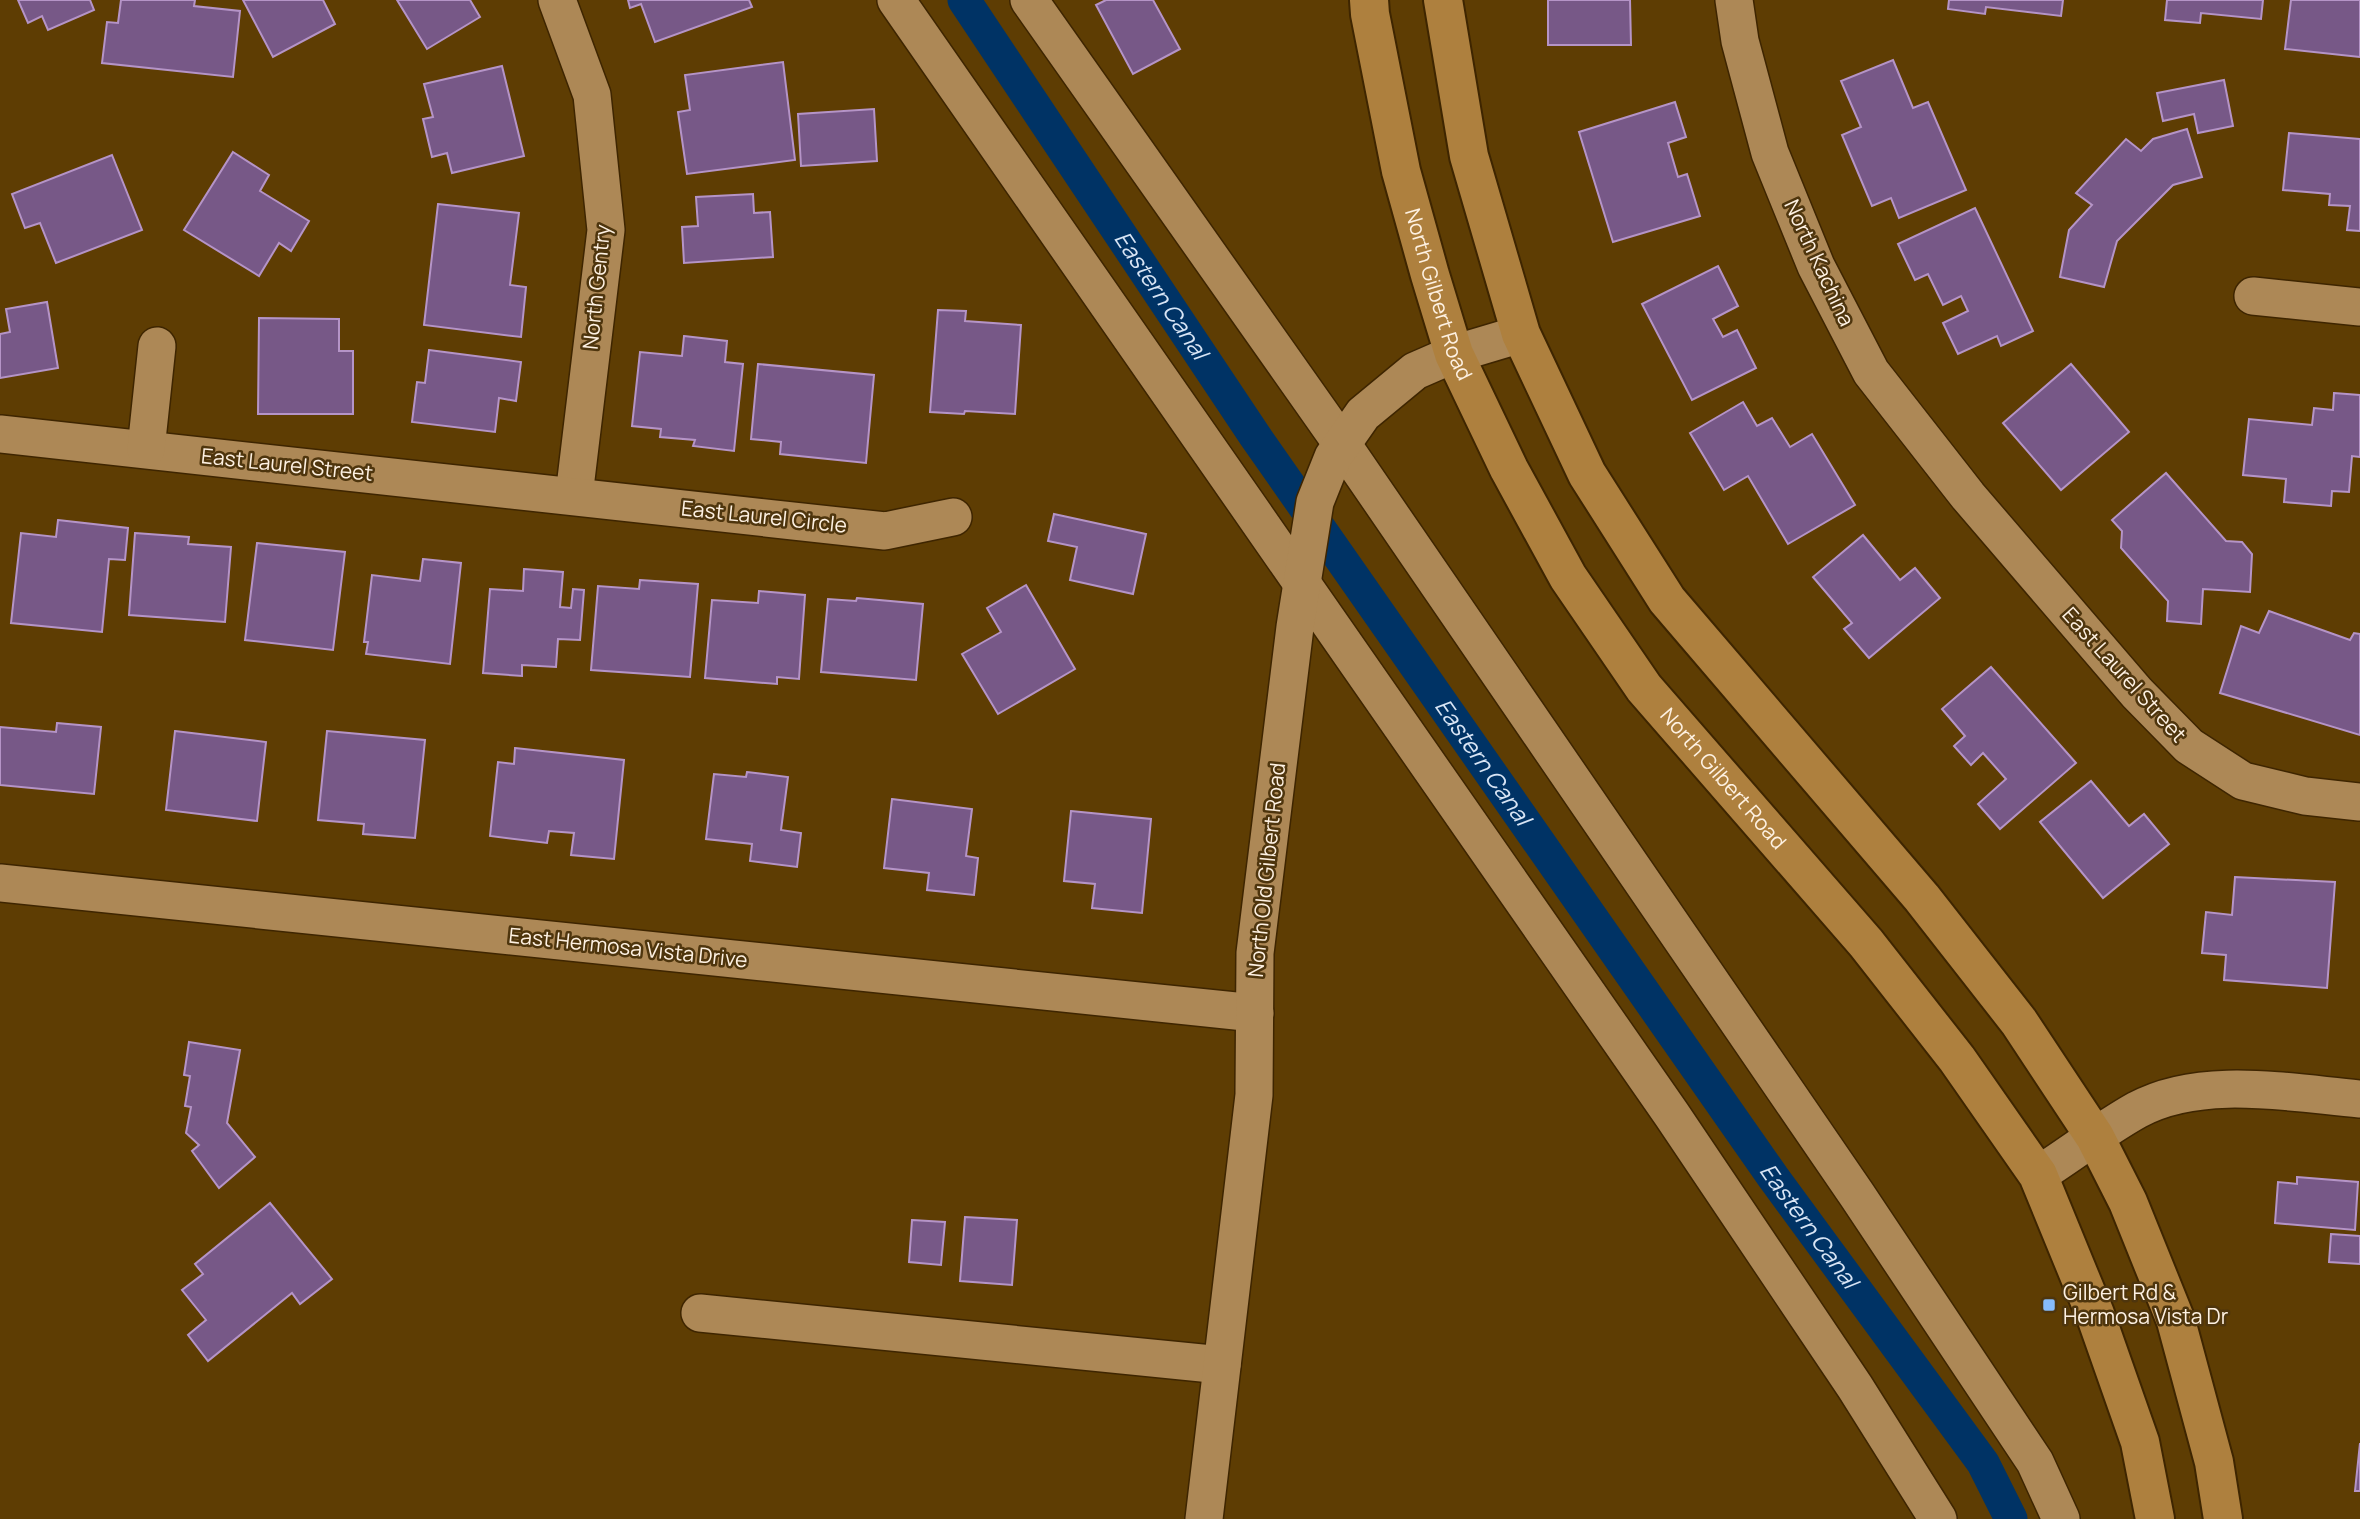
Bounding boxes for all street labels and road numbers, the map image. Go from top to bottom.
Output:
street label: North Kachina [1778,195,1861,330]
street label: North Gilbert Road [1399,205,1480,385]
street label: North Gentry [576,223,616,351]
street label: East Laurel Street [200,441,374,487]
street label: East Laurel Circle [680,493,848,539]
street label: East Laurel Street [2057,601,2193,748]
street label: North Gilbert Road [1654,701,1793,855]
street label: North Old Gilbert Road [1241,761,1291,979]
street label: East Hermosa Vista Drive [507,921,749,973]

